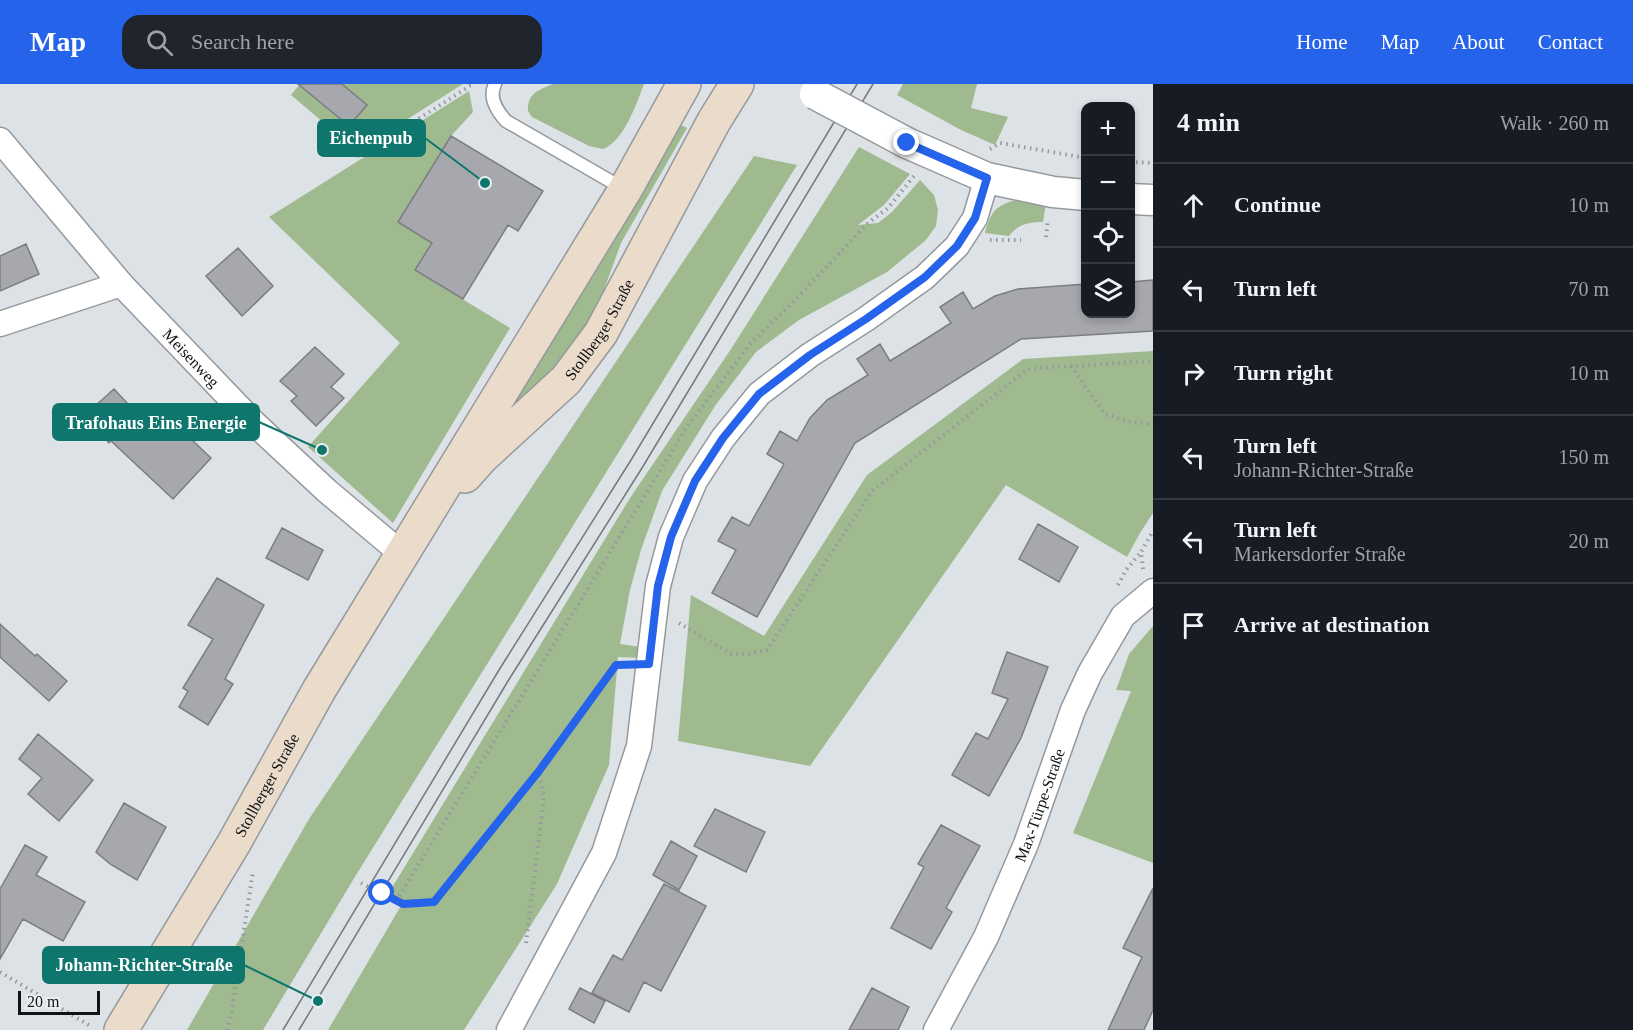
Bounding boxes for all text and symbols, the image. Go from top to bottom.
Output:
search box [122,15,542,69]
text: Map [30,26,86,57]
icon: search [143,26,176,59]
text: Search here [191,29,294,54]
text: Home [1296,30,1348,54]
text: Map [1381,30,1419,54]
text: About [1452,30,1505,54]
text: Contact [1538,30,1603,54]
map controls [1081,102,1135,318]
button: + [1081,102,1135,156]
text: 4 min [1177,108,1240,137]
text: Walk · 260 m [1500,112,1609,134]
callout: Eichenpub [318,120,425,156]
text: Eichenpub [329,128,413,148]
route end [893,129,919,155]
button: − [1081,156,1135,210]
icon: ahead [1177,189,1210,222]
text: Continue [1234,192,1321,217]
text: 10 m [1568,194,1609,216]
button: locate [1081,210,1135,264]
button: layers [1081,264,1135,318]
icon: left [1177,273,1210,306]
street label: Stollberger Straße [561,276,637,383]
text: Turn left [1234,276,1317,301]
text: 70 m [1568,278,1609,300]
street label: Meisenweg [159,325,223,391]
icon: right [1177,357,1210,390]
text: Turn right [1234,360,1333,385]
text: 10 m [1568,362,1609,384]
callout: Trafohaus Eins Energie [53,404,259,440]
text: Trafohaus Eins Energie [65,413,247,433]
text: Turn left [1234,433,1317,458]
icon: left [1177,441,1210,474]
text: 150 m [1558,446,1609,468]
text: Johann-Richter-Straße [1234,459,1414,481]
text: Turn left [1234,517,1317,542]
icon: left [1177,525,1210,558]
text: 20 m [1568,530,1609,552]
text: Markersdorfer Straße [1234,543,1406,565]
icon: arrive [1177,609,1210,642]
text: Arrive at destination [1234,612,1430,637]
street label: Stollberger Straße [231,730,302,840]
street label: Max-Türpe-Straße [1011,746,1068,864]
route start [368,879,394,905]
callout: Johann-Richter-Straße [43,947,244,983]
text: Johann-Richter-Straße [55,955,233,975]
scale bar [18,988,100,1016]
text: 20 m [27,993,59,1010]

